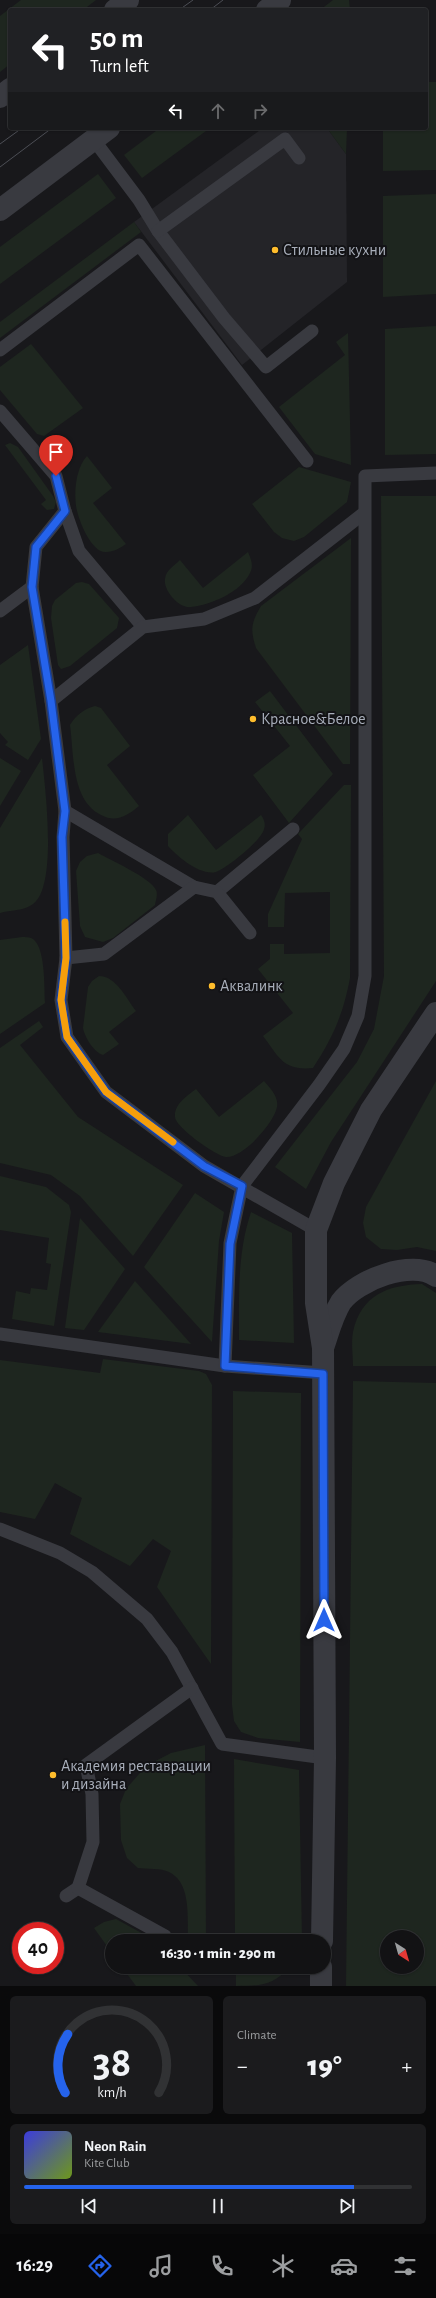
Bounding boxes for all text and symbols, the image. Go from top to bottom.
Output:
icon: left [24,24,76,76]
text: 50 m [90,25,144,53]
text: Turn left [90,58,149,76]
icon: left [165,100,187,122]
icon: ahead [207,100,229,122]
icon: right [249,100,271,122]
place label: Стильные кухни [283,242,386,259]
marker: Стильные кухни [270,245,280,255]
pin [39,435,73,476]
icon: arrive [45,441,67,463]
place label: Красное&Белое [261,711,366,727]
marker: Красное&Белое [248,714,258,724]
place label: Аквалинк [220,978,283,994]
marker: Аквалинк [207,981,217,991]
position arrow [303,1599,345,1641]
place label: Академия реставрации и дизайна [61,1758,211,1792]
marker: Академия реставрации и дизайна [48,1770,58,1780]
speed limit sign: 40 [12,1922,64,1974]
north arrow [380,1930,424,1974]
map controls [380,1930,424,1974]
text: 16:30 · 1 min · 290 m [161,1946,275,1961]
text: Climate [237,2029,276,2042]
text: 38 [92,2043,131,2084]
text: 19° [307,2051,342,2081]
text: − [237,2055,248,2077]
text: + [401,2055,412,2077]
text: km/h [97,2086,126,2100]
text: Neon Rain [84,2139,146,2154]
text: Kite Club [84,2157,130,2170]
icon: previous [78,2195,100,2217]
icon: pause [207,2195,229,2217]
icon: next [336,2195,358,2217]
icon: directions [86,2252,114,2280]
icon: music [147,2252,175,2280]
icon: phone [208,2252,236,2280]
icon: climate [269,2252,297,2280]
icon: car [330,2252,358,2280]
icon: filters [391,2252,419,2280]
text: 16:29 [17,2257,53,2275]

